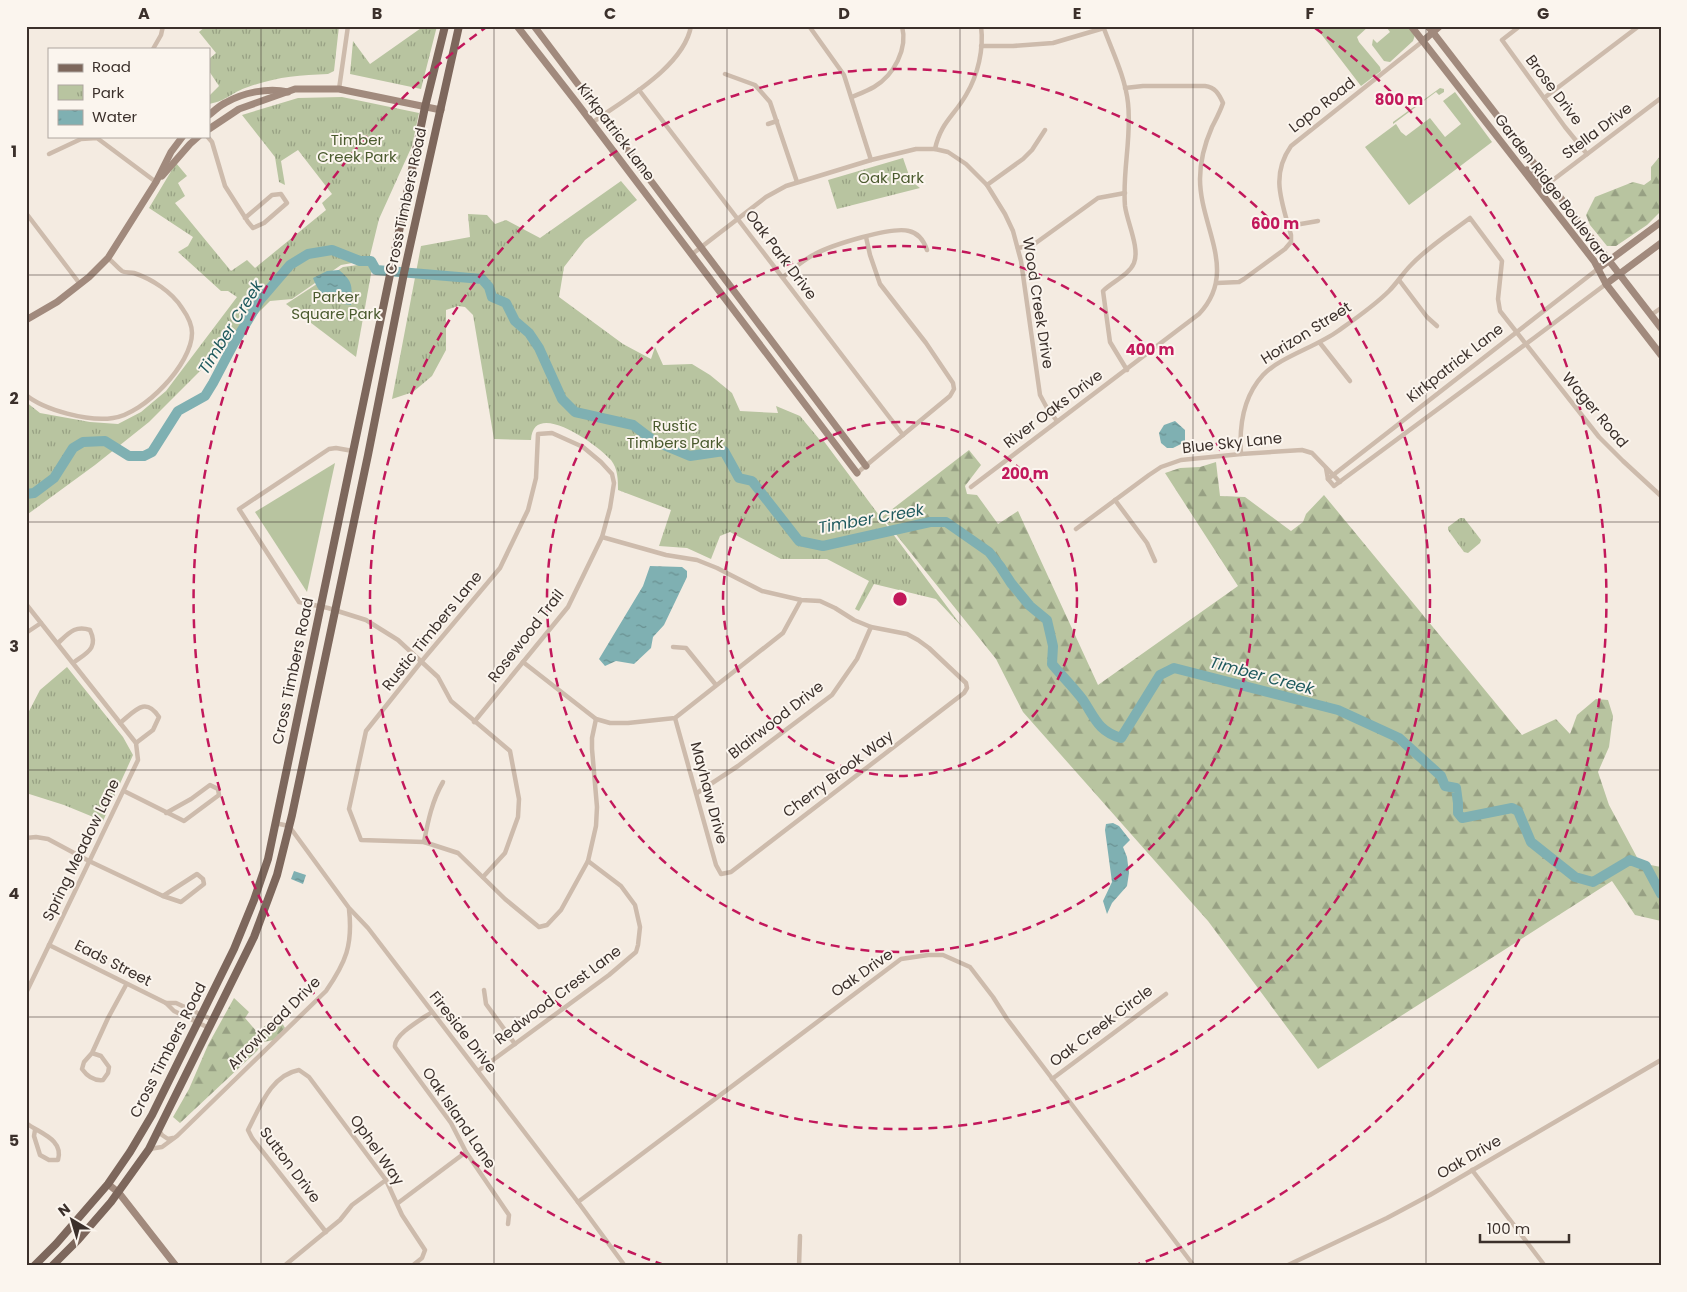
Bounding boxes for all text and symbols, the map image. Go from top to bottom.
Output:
text: A [138,2,150,25]
text: B [372,2,382,25]
text: C [604,2,616,25]
text: D [838,2,850,25]
text: E [1073,2,1081,25]
text: F [1306,2,1315,25]
text: G [1537,2,1549,25]
legend [48,48,210,138]
street label: Brose Drive [1521,50,1588,129]
text: Road [92,56,131,77]
street label: Lopo Road [1284,72,1359,137]
street label: Kirkpatrick Lane [573,79,660,185]
text: Park [92,82,124,103]
text: 800 m [1375,89,1423,110]
street label: Stella Drive [1557,97,1636,164]
text: Water [92,106,138,127]
street label: Garden Ridge Boulevard [1490,109,1617,268]
street label: Cross Timbers Road [380,126,431,276]
park label: Timber Creek Park [317,129,397,167]
text: 1 [11,140,17,163]
park label: Oak Park [858,167,924,188]
street label: Oak Park Drive [741,205,822,304]
text: 600 m [1251,213,1299,234]
street label: Wood Creek Drive [1018,236,1059,370]
water label: Timber Creek [192,275,269,379]
park label: Parker Square Park [291,286,381,324]
street label: Horizon Street [1256,296,1355,369]
street label: Kirkpatrick Lane [1402,318,1507,407]
text: 400 m [1126,339,1175,360]
street label: River Oaks Drive [999,364,1107,453]
street label: Wager Road [1558,367,1633,452]
text: 2 [9,387,19,410]
park label: Rustic Timbers Park [627,415,723,453]
street label: Blue Sky Lane [1181,427,1283,458]
text: 200 m [1001,463,1049,484]
water label: Timber Creek [816,498,926,539]
street label: Rustic Timbers Lane [377,566,486,695]
street label: Rosewood Trail [483,585,569,687]
centre of rings [891,590,909,608]
street label: Cross Timbers Road [267,596,318,746]
text: 3 [9,635,19,658]
water label: Timber Creek [1207,651,1317,701]
street label: Blairwood Drive [724,676,828,763]
street label: Cherry Brook Way [778,725,898,822]
street label: Mayhaw Drive [686,739,733,846]
street label: Spring Meadow Lane [37,775,124,924]
text: 4 [9,882,20,905]
street label: Eads Street [71,934,155,991]
street label: Redwood Crest Lane [490,940,625,1049]
street label: Oak Drive [827,944,897,1002]
street label: Arrowhead Drive [222,971,325,1074]
street label: Cross Timbers Road [124,978,211,1121]
street label: Oak Creek Circle [1045,980,1157,1071]
street label: Fireside Drive [425,986,502,1077]
street label: Oak Island Lane [418,1063,501,1173]
street label: Ophel Way [345,1110,410,1190]
street label: Sutton Drive [255,1122,326,1207]
text: 5 [9,1129,19,1152]
street label: Oak Drive [1433,1130,1505,1183]
north arrow [48,1194,98,1244]
text: N [54,1199,74,1221]
scale bar [1480,1212,1568,1244]
text: 100 m [1487,1218,1530,1239]

